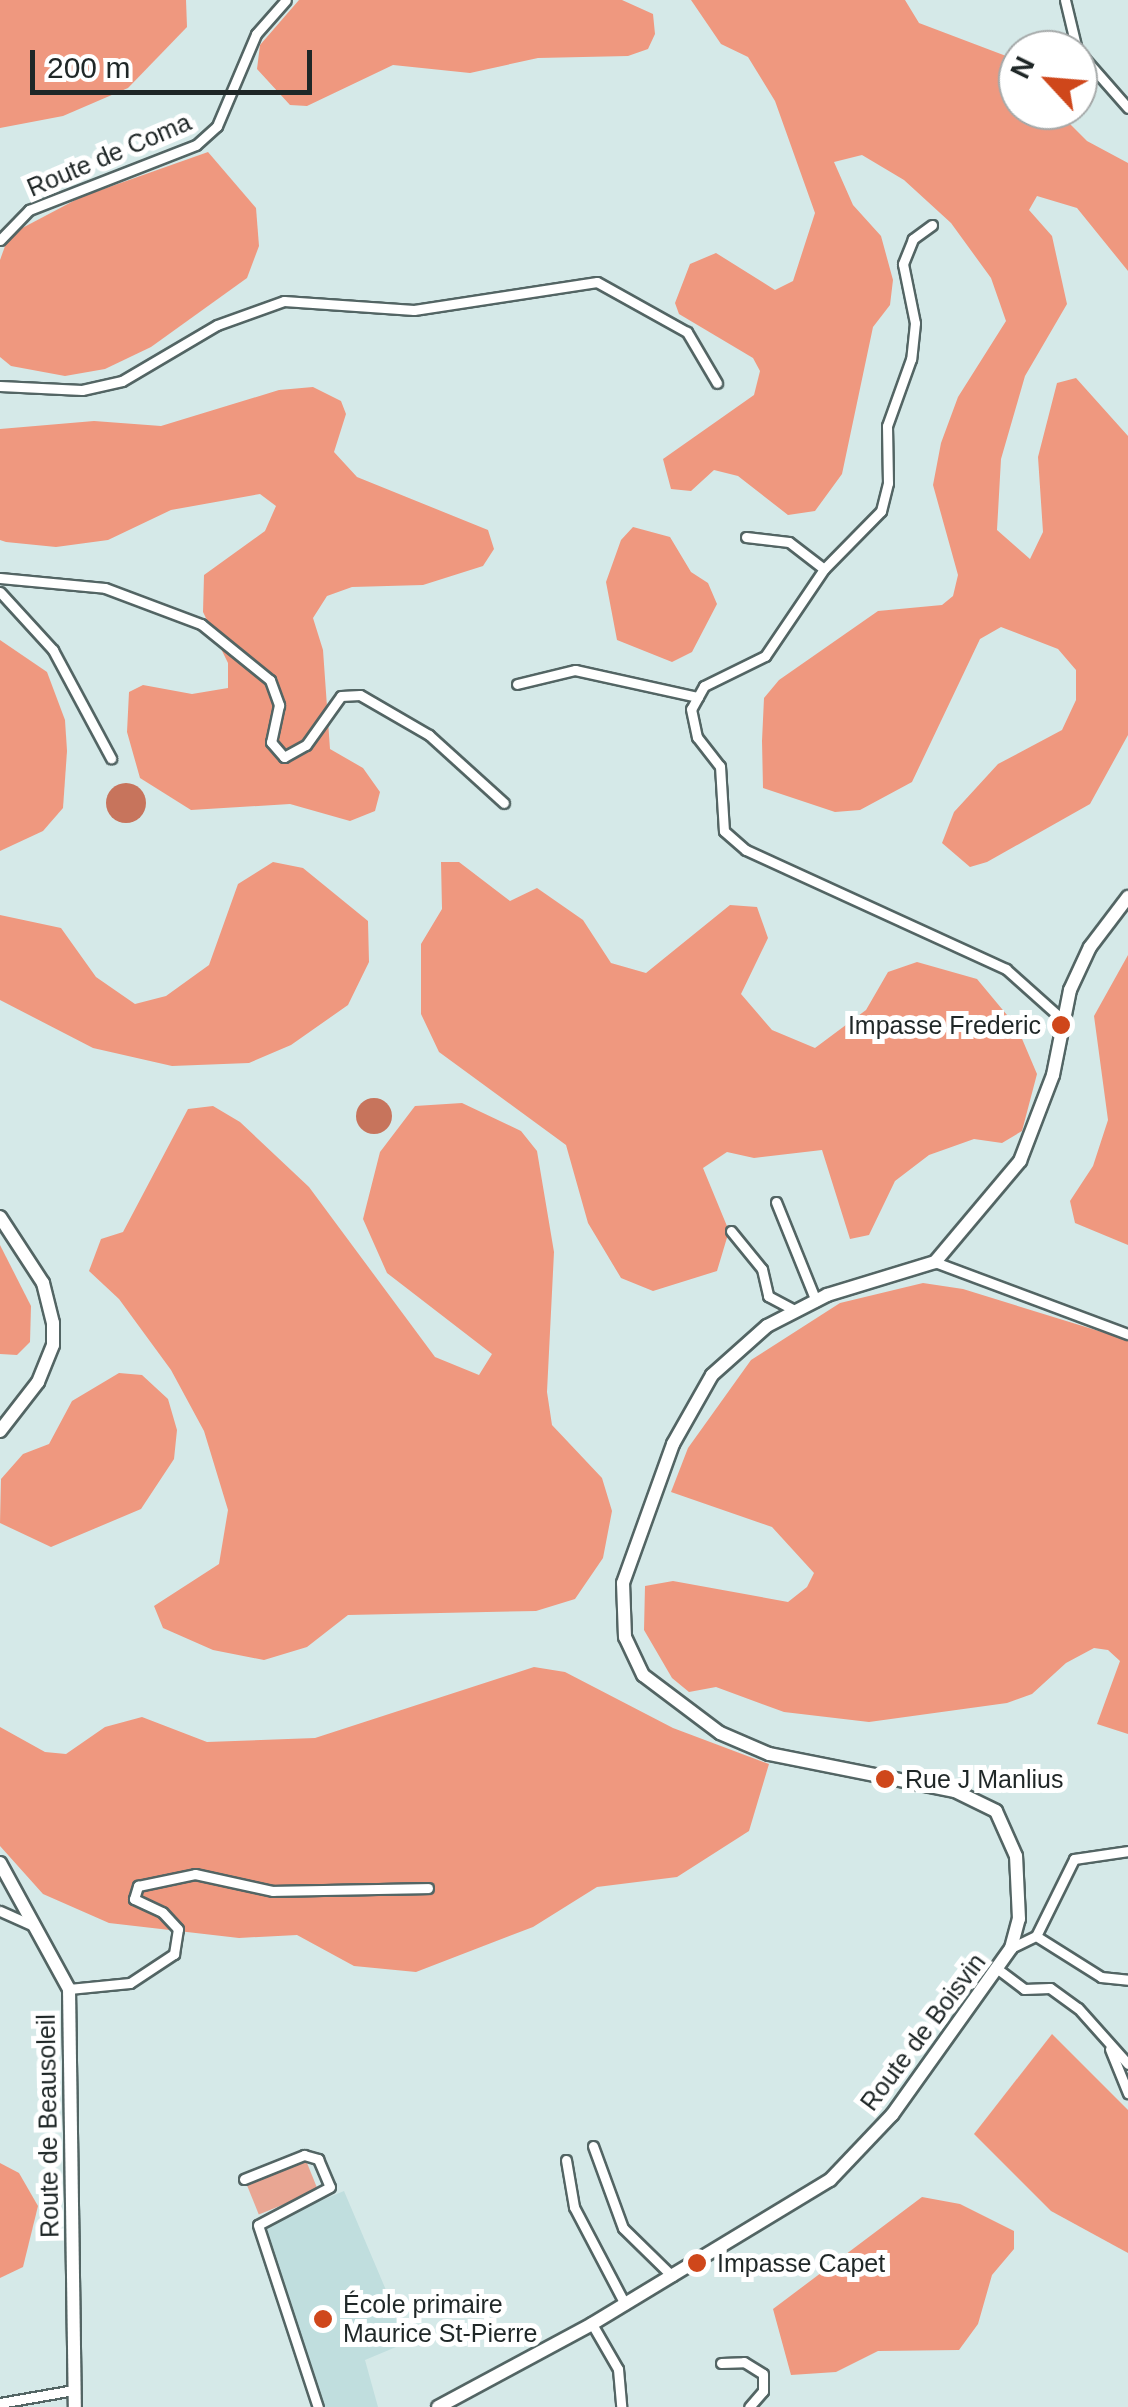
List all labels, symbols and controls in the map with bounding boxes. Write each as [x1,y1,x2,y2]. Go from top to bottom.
scale bar [35,30,318,92]
north arrow [998,30,1098,130]
text: 200 m [47,51,130,84]
text: N [1004,52,1041,83]
street label: Route de Coma [23,107,195,203]
place label: Impasse Frederic [848,1010,1041,1040]
marker: Impasse Frederic [1050,1014,1072,1036]
place label: Rue J Manlius [905,1764,1063,1794]
marker: Rue J Manlius [874,1768,896,1790]
street label: Route de Boisvin [854,1948,992,2116]
street label: Route de Beausoleil [31,2014,65,2238]
place label: Impasse Capet [717,2248,885,2278]
marker: Impasse Capet [686,2252,708,2274]
place label: École primaire Maurice St-Pierre [343,2290,537,2349]
marker: École primaire Maurice St-Pierre [312,2308,334,2330]

